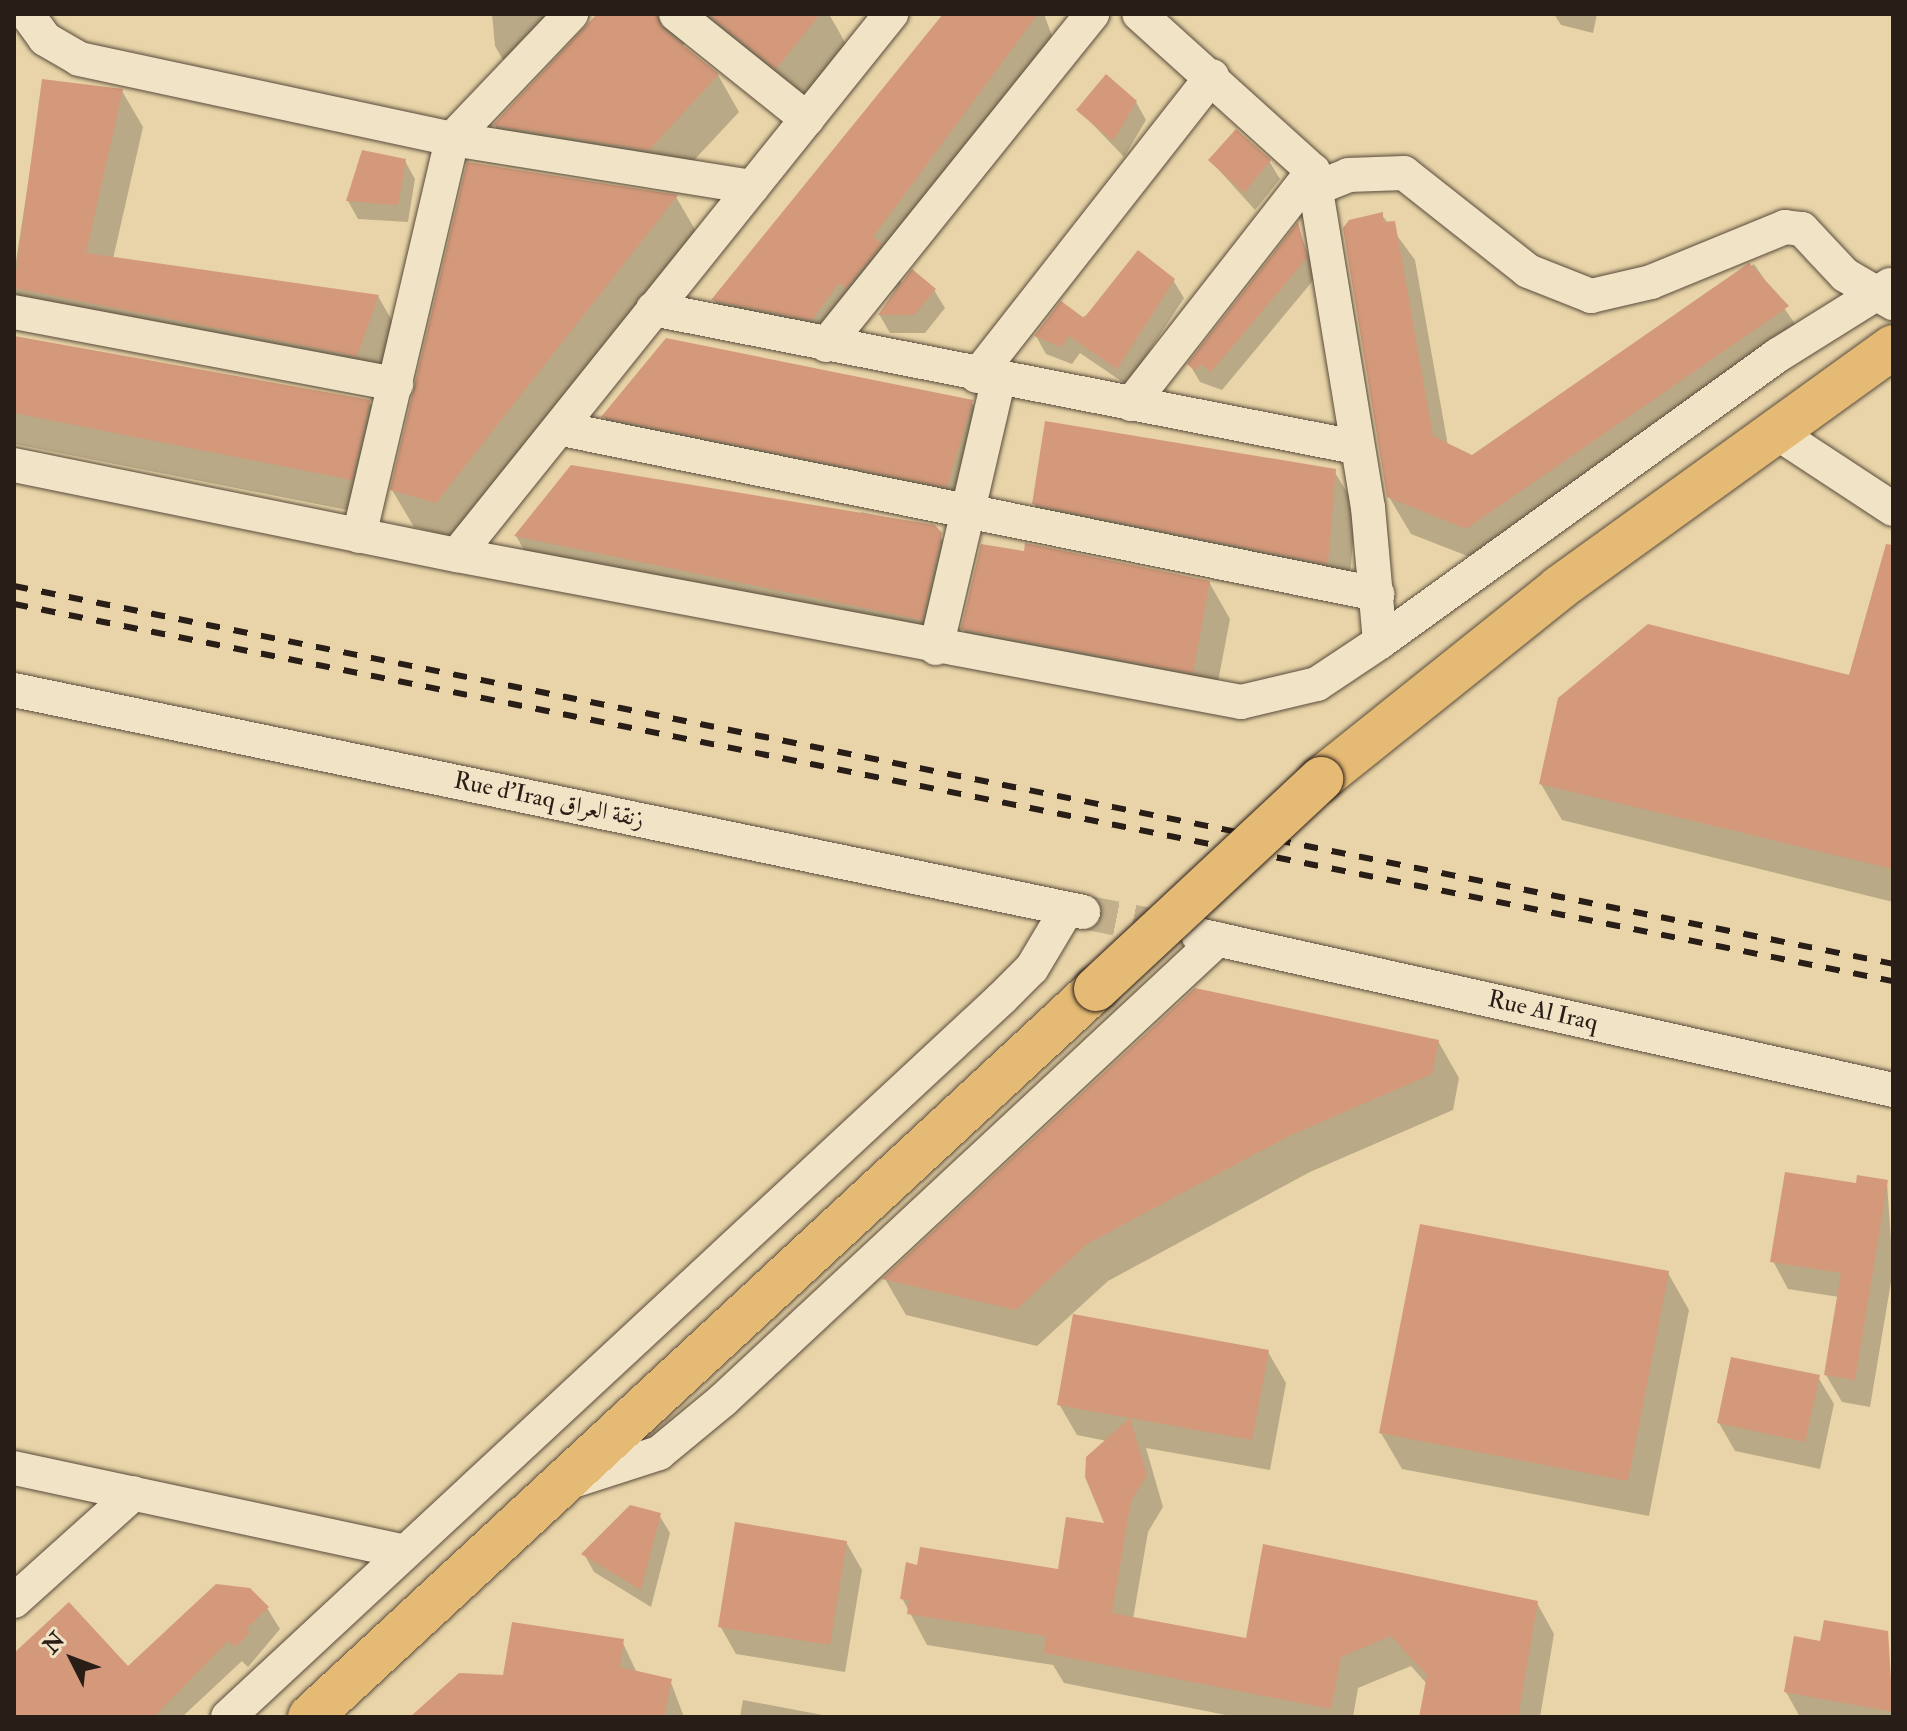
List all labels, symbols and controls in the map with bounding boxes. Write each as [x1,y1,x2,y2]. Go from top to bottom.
street label: Rue d'Iraq زنقة العراق [451,766,647,834]
street label: Rue Al Iraq [1485,984,1601,1038]
north arrow [32,1619,112,1699]
text: N [37,1626,71,1660]

